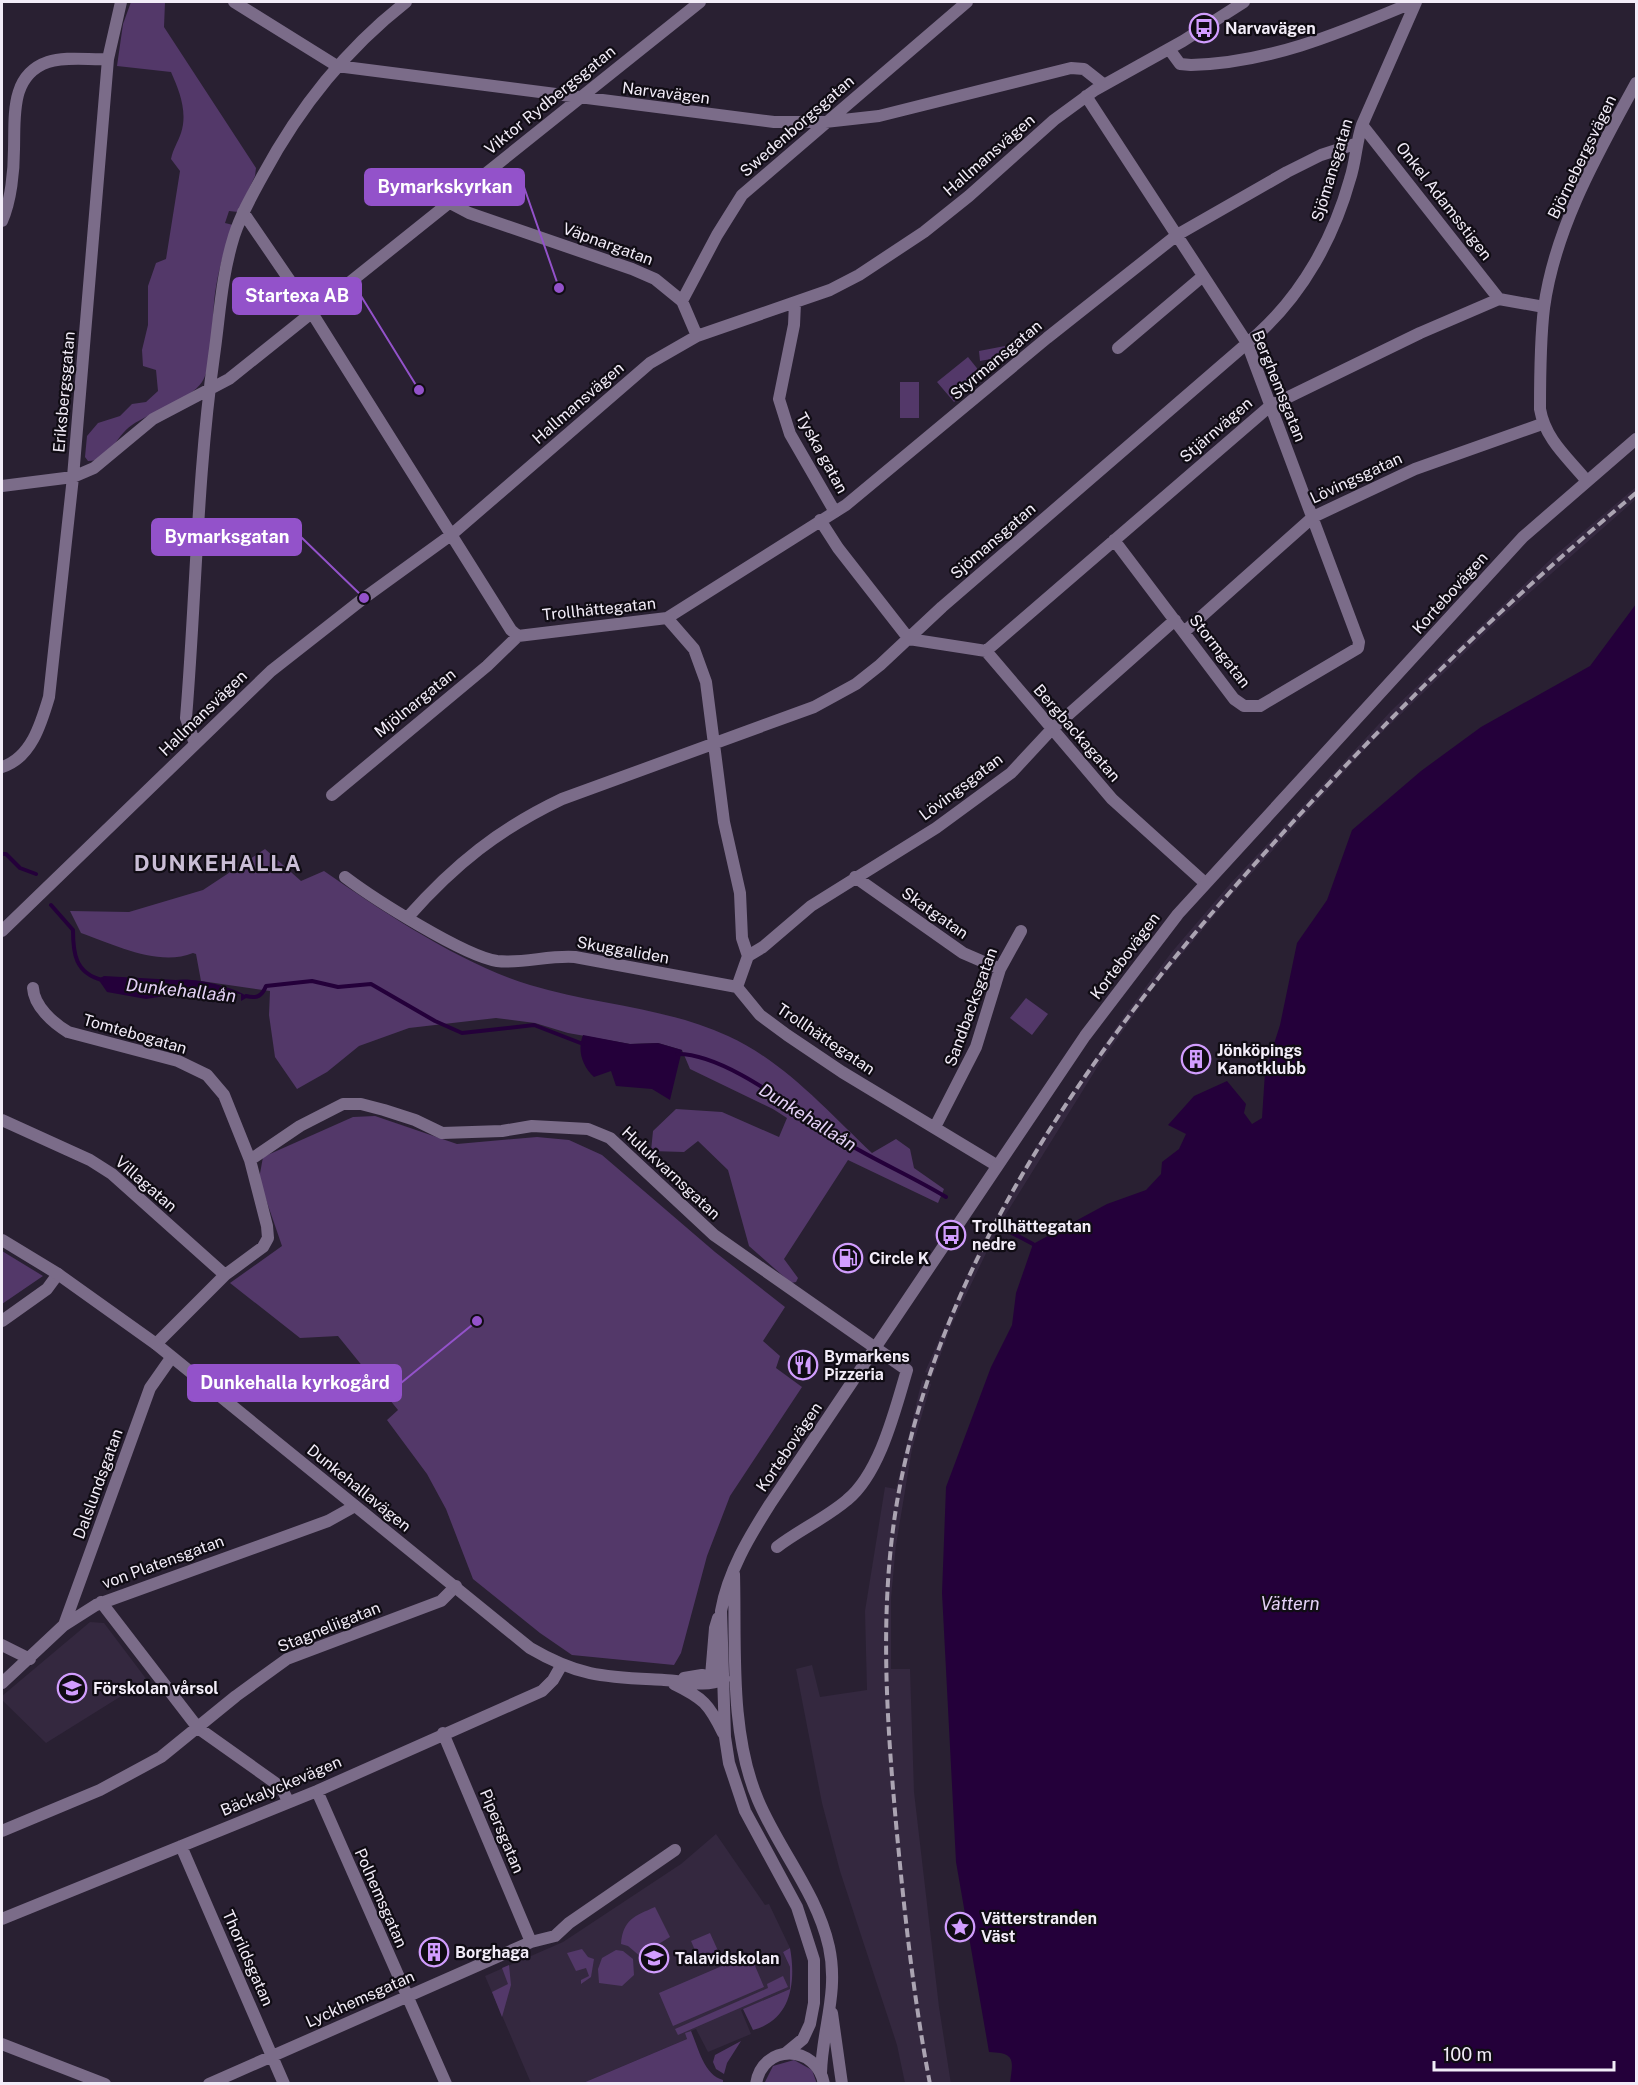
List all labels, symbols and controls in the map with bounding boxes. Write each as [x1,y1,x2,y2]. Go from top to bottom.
bus stop icon: Narvavägen [1188,12,1220,44]
place label: Narvavägen [1225,19,1316,38]
street label: Viktor Rydbergsgatan [481,41,619,159]
street label: Swedenborgsgatan [736,71,858,181]
street label: Narvavägen [621,78,711,108]
street label: Björnebergsvägen [1544,92,1620,222]
street label: Hallmansvägen [939,110,1039,200]
street label: Sjömansgatan [1307,116,1357,224]
street label: Onkel Adamsstigen [1392,138,1496,264]
callout: Bymarkskyrkan [365,169,524,205]
text: Bymarkskyrkan [378,176,512,197]
street label: Väpnargatan [560,219,656,269]
callout: Startexa AB [233,278,361,314]
text: Startexa AB [245,285,349,306]
street label: Styrmansgatan [946,316,1046,404]
street label: Berghemsgatan [1248,328,1310,444]
street label: Eriksbergsgatan [49,331,79,453]
street label: Hallmansvägen [528,358,628,448]
street label: Stjärnvägen [1176,393,1256,467]
street label: Tyska gatan [792,409,852,497]
street label: Lövingsgatan [1307,448,1405,508]
street label: Sjömansgatan [947,499,1039,583]
callout: Bymarksgatan [152,519,301,555]
text: Bymarksgatan [165,526,289,547]
street label: Kortebovägen [1408,548,1492,638]
street label: Trollhättegatan [541,594,657,624]
street label: Stormgatan [1185,610,1255,692]
street label: Mjölnargatan [371,665,459,741]
street label: Hallmansvägen [155,666,251,760]
street label: Bergbackagatan [1030,680,1124,786]
street label: Lövingsgatan [916,750,1006,824]
district label: DUNKEHALLA [134,850,302,876]
street label: Skatgatan [898,883,972,943]
street label: Kortebovägen [1086,909,1164,1003]
street label: Skuggaliden [575,933,671,967]
street label: Sandbacksgatan [941,945,1001,1069]
water label: Dunkehallaån [125,974,237,1006]
street label: Trollhättegatan [773,999,879,1079]
street label: Tomtebogatan [81,1010,189,1058]
place label: Jönköpings Kanotklubb [1217,1041,1306,1078]
building icon: Jönköpings Kanotklubb [1180,1043,1212,1075]
water label: Dunkehallaån [755,1079,861,1155]
street label: Hulukvarnsgatan [618,1123,724,1223]
street label: Villagatan [111,1152,181,1216]
place label: Trollhättegatan nedre [972,1217,1091,1254]
bus stop icon: Trollhättegatan nedre [935,1219,967,1251]
fuel station icon: Circle K [832,1242,864,1274]
place label: Circle K [869,1249,930,1268]
place label: Bymarkens Pizzeria [824,1347,910,1384]
restaurant icon: Bymarkens Pizzeria [787,1349,819,1381]
callout: Dunkehalla kyrkogård [188,1365,401,1401]
text: Dunkehalla kyrkogård [200,1372,390,1393]
street label: Kortebovägen [752,1399,826,1495]
street label: Dalslundsgatan [69,1426,127,1542]
street label: Dunkehallavägen [303,1440,415,1536]
street label: von Platensgatan [99,1531,227,1593]
water label: Vättern [1260,1593,1320,1614]
street label: Stagneliigatan [275,1598,383,1656]
school or university icon: Förskolan vårsol [56,1672,88,1704]
place label: Förskolan vårsol [93,1679,219,1698]
street label: Bäckalyckevägen [218,1752,344,1820]
street label: Pipersgatan [476,1786,528,1876]
street label: Polhemsgatan [351,1846,411,1950]
street label: Thorildsgatan [218,1907,278,2009]
place label: Vätterstranden Väst [981,1909,1097,1946]
place icon: Vätterstranden Väst [944,1911,976,1943]
building icon: Borghaga [418,1936,450,1968]
school or university icon: Talavidskolan [638,1942,670,1974]
place label: Borghaga [455,1943,529,1962]
place label: Talavidskolan [675,1949,779,1968]
street label: Lyckhemsgatan [303,1966,417,2032]
scale bar [1434,2034,1614,2072]
text: 100 m [1443,2044,1492,2065]

